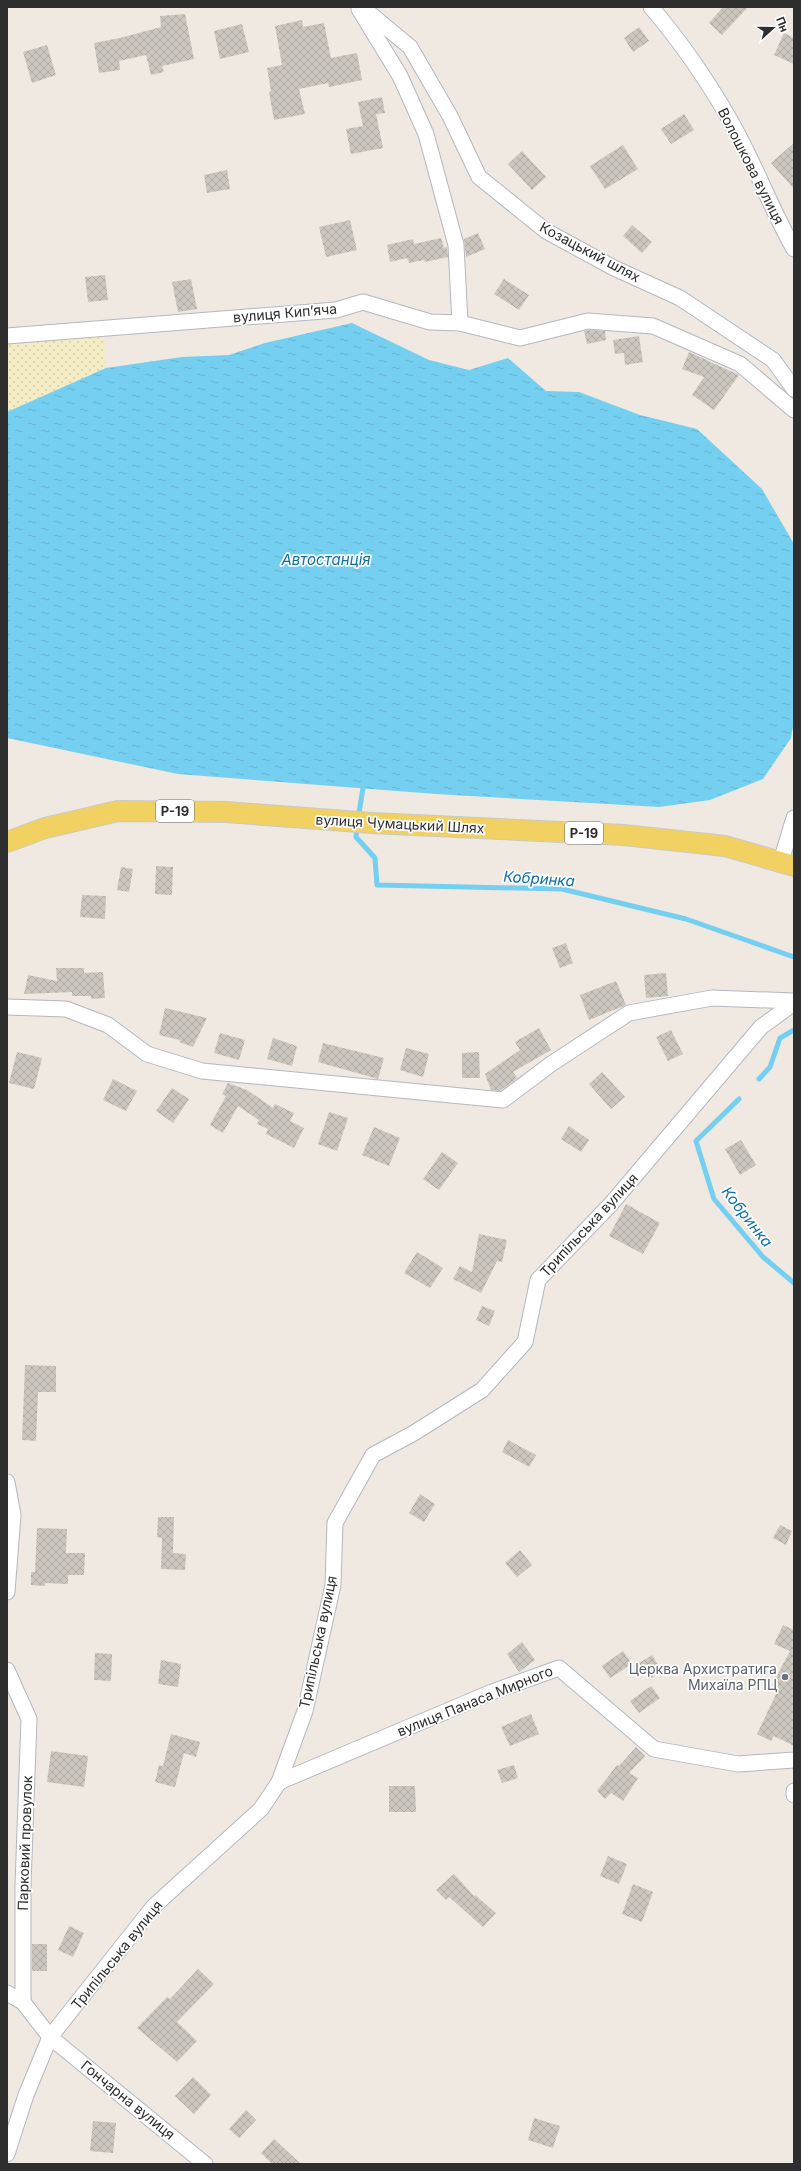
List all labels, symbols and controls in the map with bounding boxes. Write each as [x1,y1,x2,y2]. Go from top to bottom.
north arrow [753,8,793,48]
text: Пн [773,15,792,34]
street label: Волошкова вулиця [715,105,788,227]
street label: Козацький шлях [537,218,644,285]
street label: вулиця Кипʼяча [232,299,338,326]
water label: Автостанція [280,550,371,569]
road number: Р-19 [156,800,194,822]
street label: вулиця Чумацький Шлях [315,811,485,836]
road number: Р-19 [565,822,603,844]
water label: Кобринка [503,867,575,890]
street label: Трипільська вулиця [536,1169,641,1280]
water label: Кобринка [718,1183,777,1251]
street label: Трипільська вулиця [295,1574,340,1710]
place label: Церква Архистратига Михаїла РПЦ [629,1660,777,1693]
street label: вулиця Панаса Мирного [395,1662,555,1740]
marker: Церква Архистратига Михаїла РПЦ [780,1672,790,1682]
street label: Парковий провулок [14,1775,35,1911]
street label: Трипільська вулиця [67,1897,166,2013]
street label: Гончарна вулиця [78,2057,179,2143]

